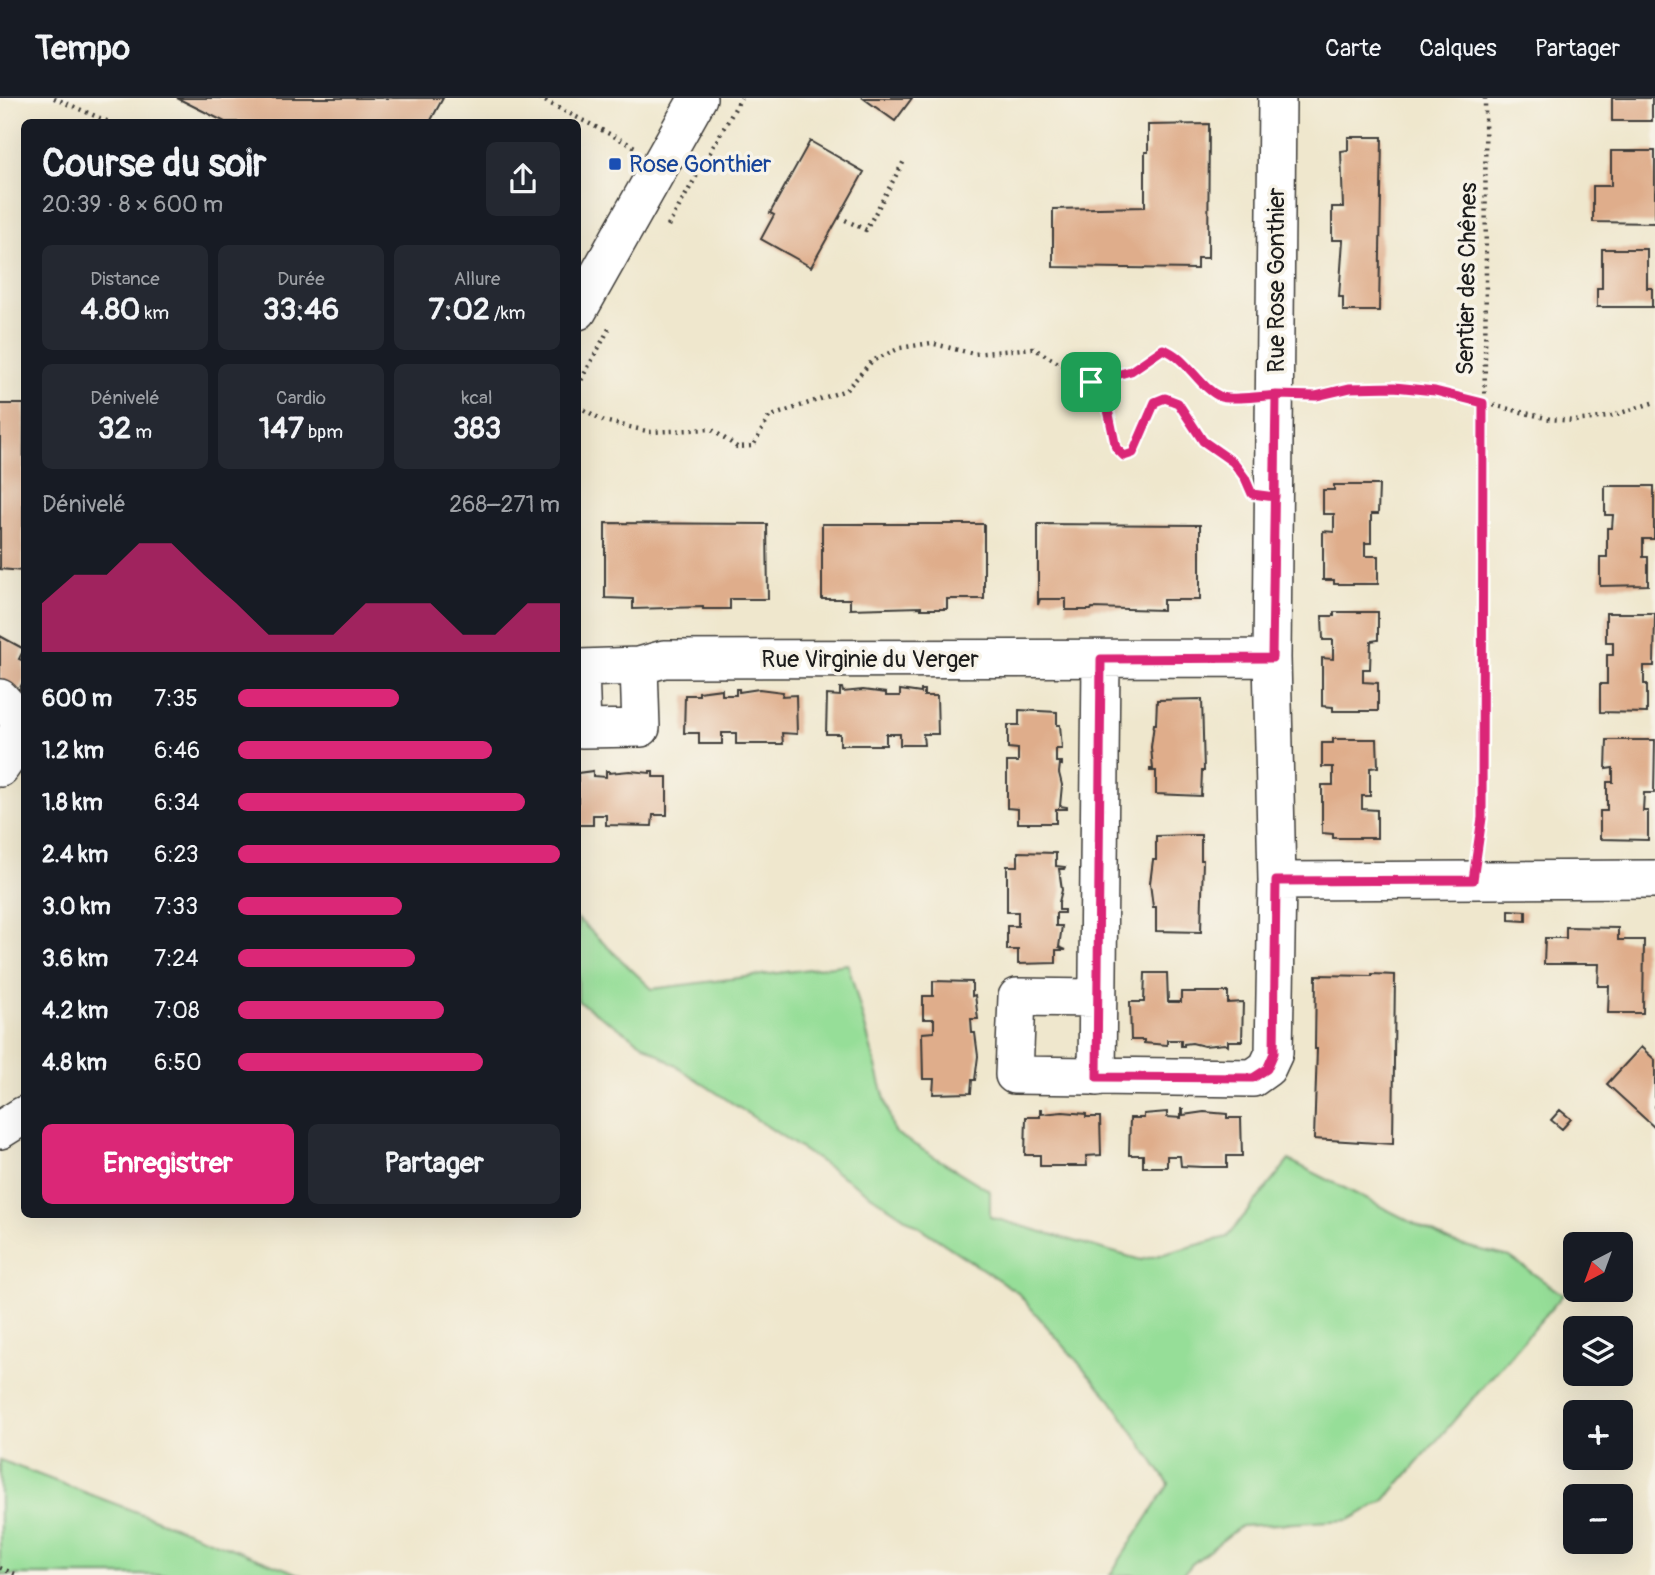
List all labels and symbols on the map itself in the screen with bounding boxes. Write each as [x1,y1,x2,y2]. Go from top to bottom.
place label: Rose Gonthier [629,150,772,179]
marker: Rose Gonthier [607,156,623,172]
street label: Sentier des Chênes [1451,182,1483,376]
street label: Rue Rose Gonthier [1262,187,1291,373]
pin [1061,352,1121,412]
street label: Rue Virginie du Verger [761,645,979,674]
north arrow [1563,1232,1633,1302]

